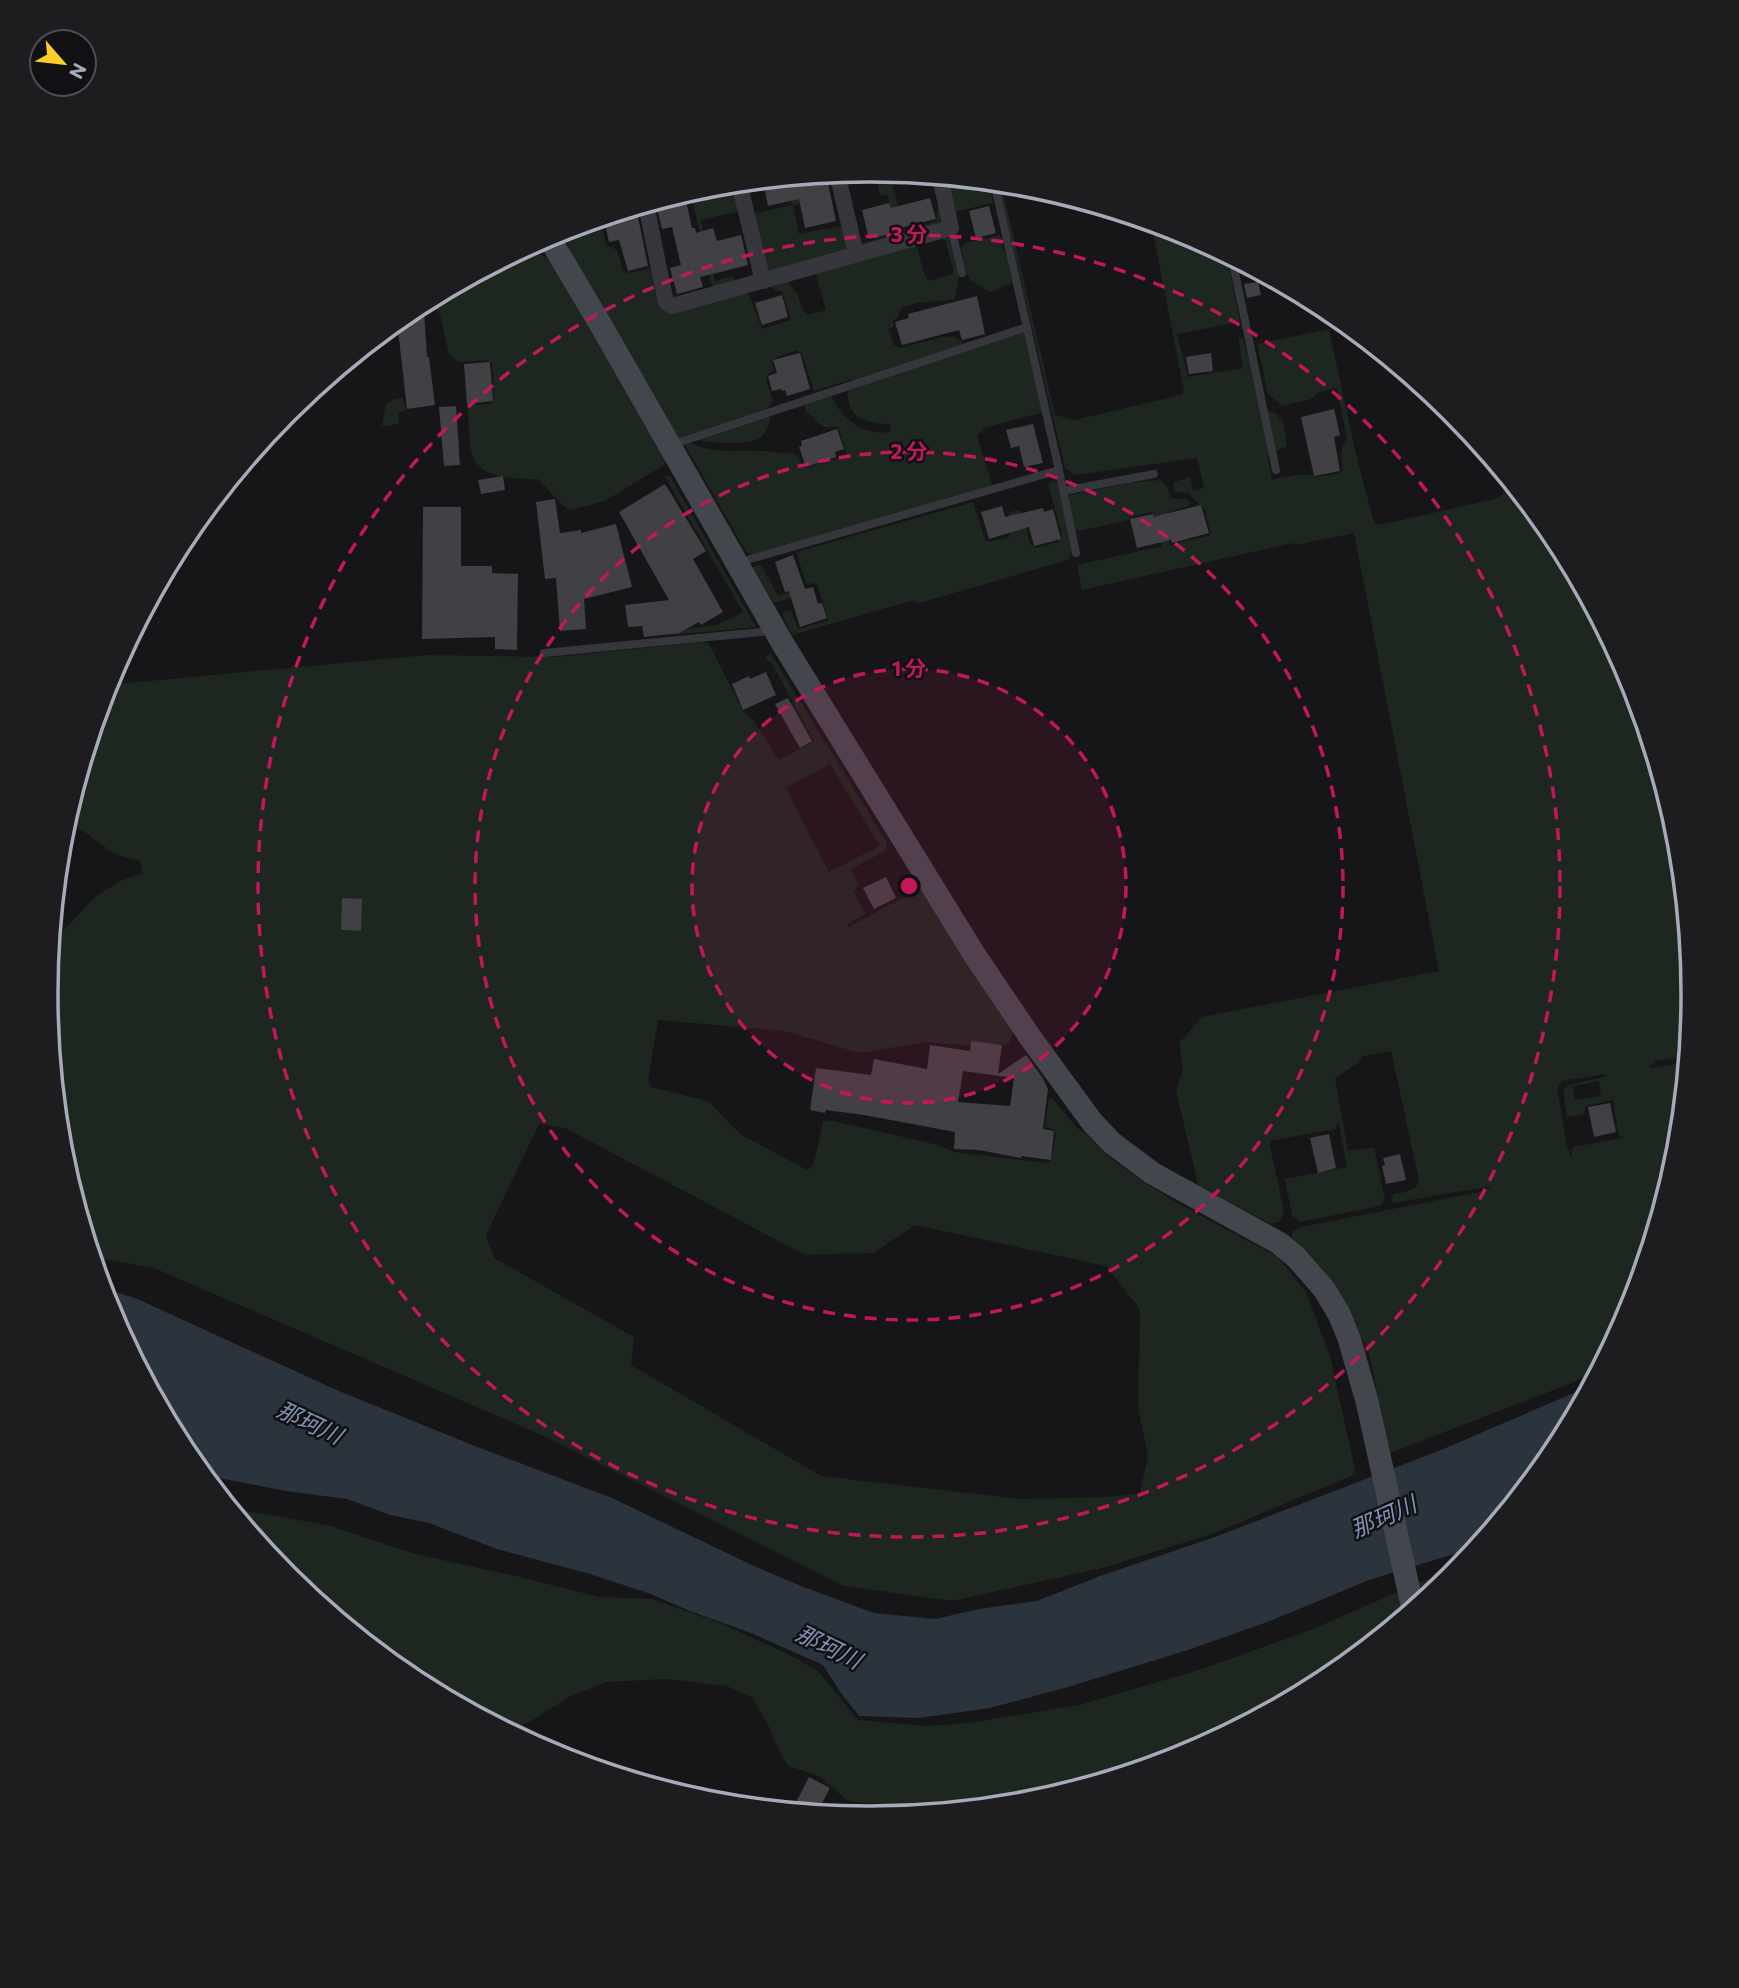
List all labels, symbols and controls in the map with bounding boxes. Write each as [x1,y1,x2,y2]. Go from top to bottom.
north arrow [28,28,98,98]
text: N [65,60,92,83]
text: 3 分 [890,221,928,246]
text: 2 分 [891,438,927,463]
text: 1 分 [892,655,926,680]
centre of rings [897,874,921,898]
water label: 那珂川 [273,1395,350,1451]
water label: 那珂川 [1346,1488,1423,1543]
water label: 那珂川 [792,1618,869,1675]

